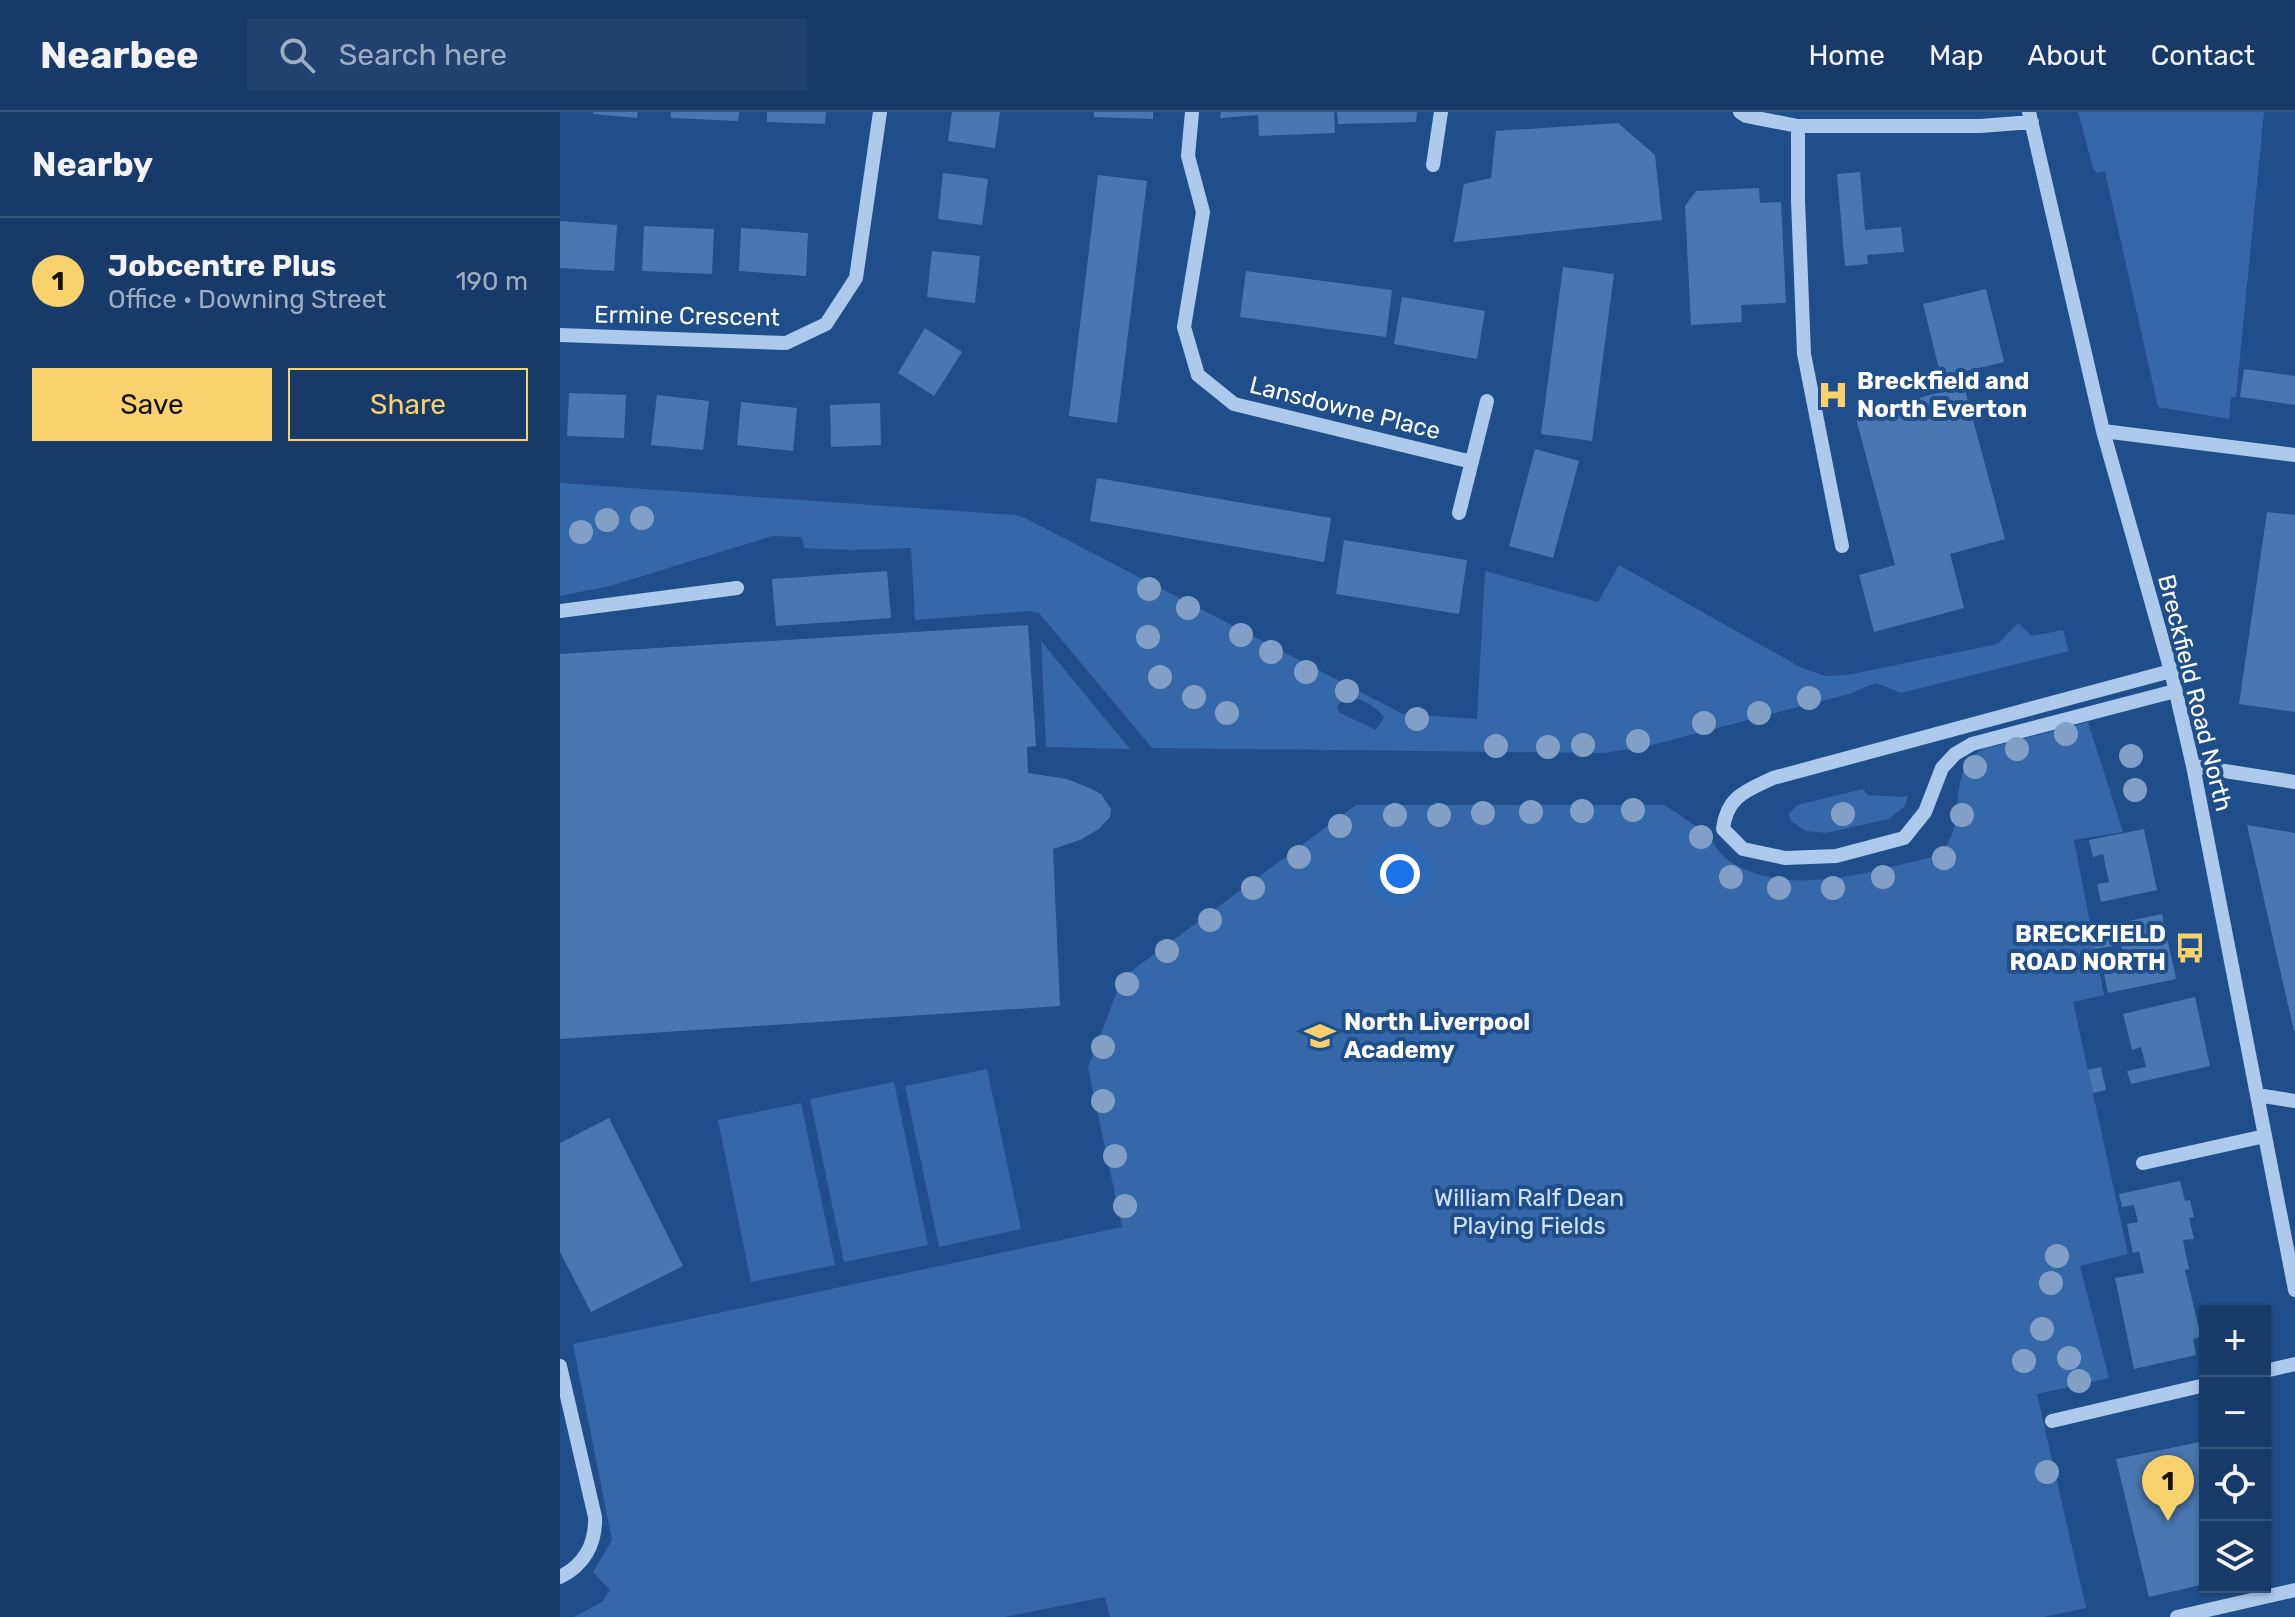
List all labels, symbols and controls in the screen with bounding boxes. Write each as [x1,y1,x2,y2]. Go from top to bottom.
search box [247,19,807,91]
text: Nearbee [40,32,199,78]
icon: search [275,33,319,77]
text: Search here [339,37,507,73]
text: Home [1808,39,1885,72]
text: Map [1929,39,1983,72]
text: About [2027,39,2107,72]
text: Contact [2151,39,2255,72]
text: Nearby [32,144,153,185]
text: Jobcentre Plus [108,248,336,284]
text: 1 [52,266,64,297]
text: 190 m [455,266,528,297]
text: Office · Downing Street [108,284,386,315]
street label: Ermine Crescent [594,300,780,332]
place label: Breckfield and North Everton [1857,367,2029,423]
button: Save [32,368,272,441]
button: Share [288,368,528,441]
street label: Lansdowne Place [1247,371,1443,445]
hospital icon: Breckfield and North Everton [1816,378,1850,412]
street label: Breckfield Road North [2152,572,2238,814]
your location [1380,854,1420,894]
place label: BRECKFIELD ROAD NORTH [2010,920,2166,976]
bus stop icon: BRECKFIELD ROAD NORTH [2173,931,2207,965]
place label: North Liverpool Academy [1344,1008,1530,1064]
school or university icon: North Liverpool Academy [1303,1019,1337,1053]
park label: William Ralf Dean Playing Fields [1434,1184,1624,1240]
map controls [2199,1305,2271,1593]
button: + [2199,1305,2271,1377]
button: − [2199,1377,2271,1449]
button: locate [2199,1449,2271,1521]
pin: 1 [2142,1455,2194,1521]
button: layers [2199,1521,2271,1593]

